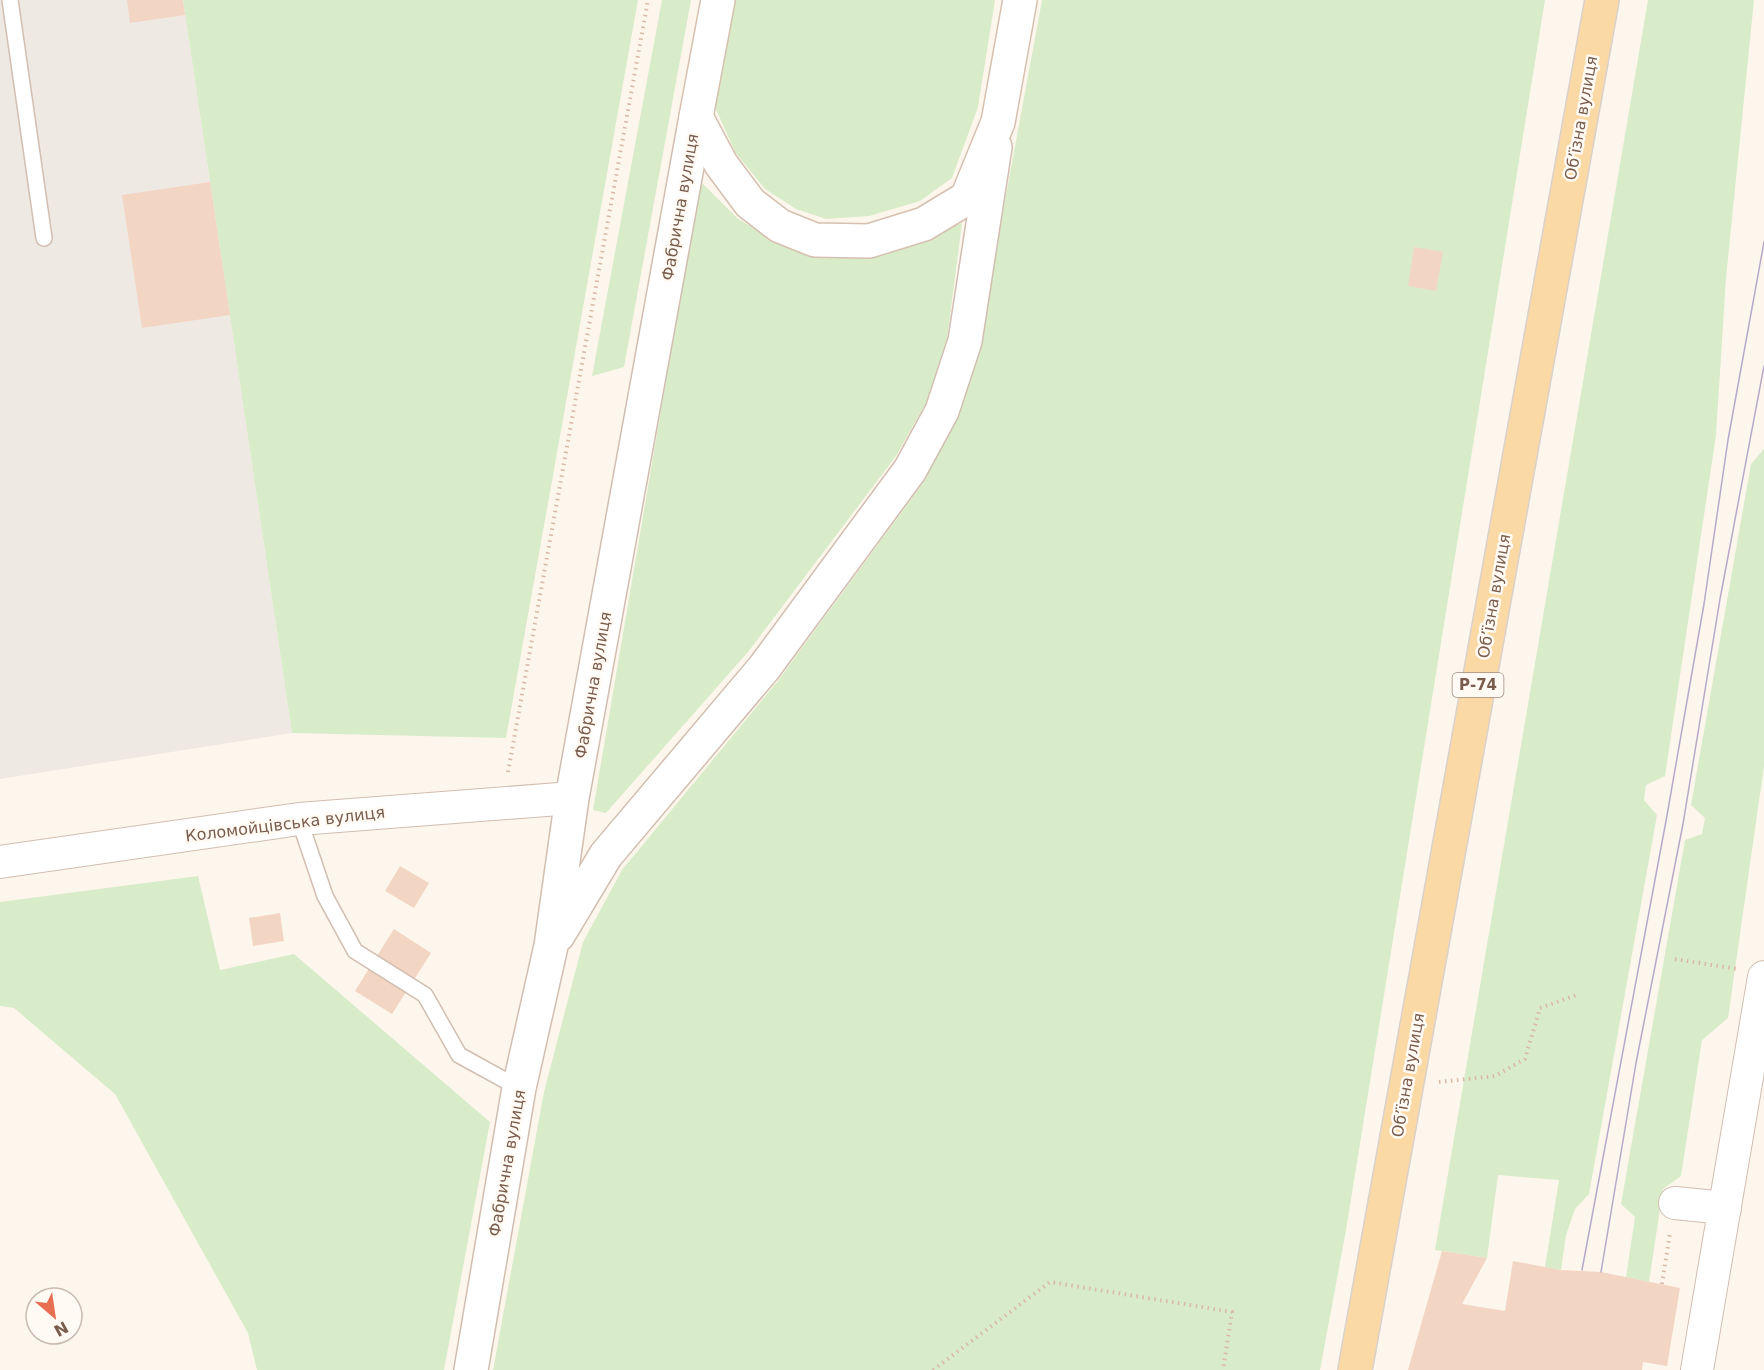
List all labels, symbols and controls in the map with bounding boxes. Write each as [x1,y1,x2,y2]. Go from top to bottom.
street label: Обʼїзна вулиця [1561,54,1601,182]
street label: Фабрична вулиця [658,132,702,282]
street label: Обʼїзна вулиця [1474,532,1514,660]
street label: Фабрична вулиця [571,610,615,760]
road number: Р-74 [1452,673,1504,697]
street label: Коломойцівська вулиця [184,802,386,846]
street label: Обʼїзна вулиця [1388,1011,1428,1139]
street label: Фабрична вулиця [485,1088,529,1238]
north arrow [24,1286,84,1346]
text: N [51,1317,71,1340]

